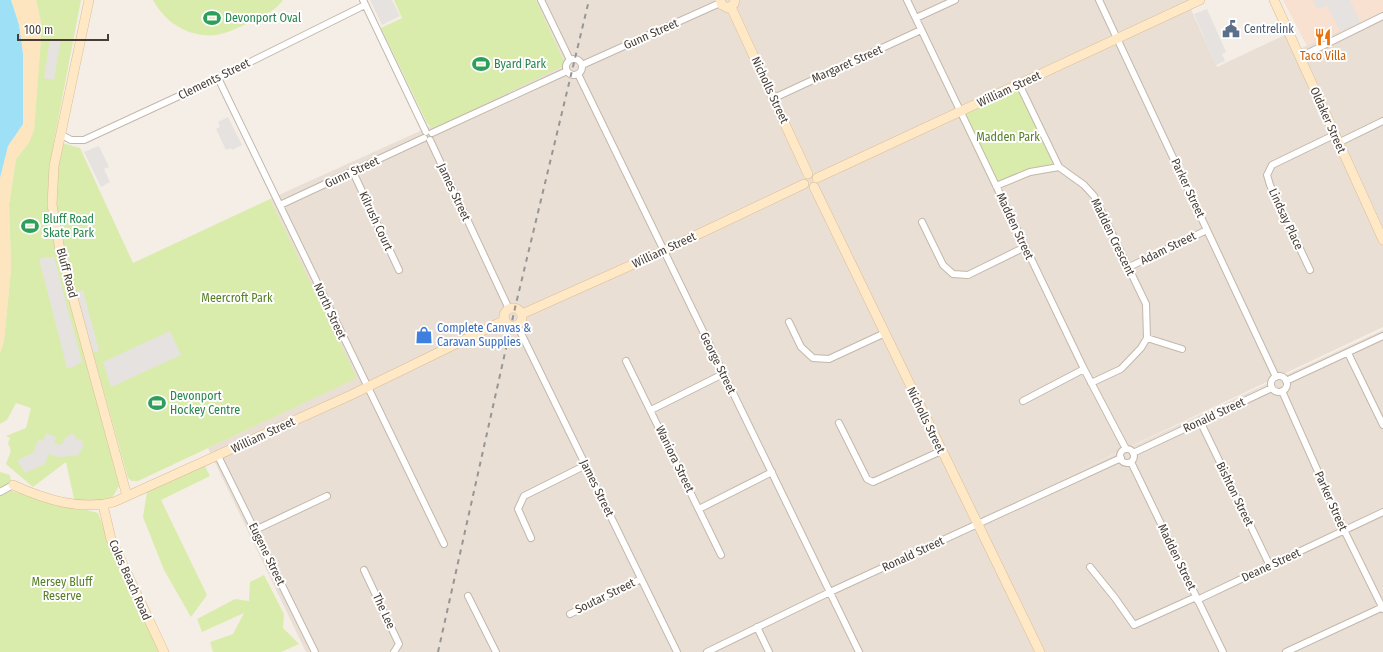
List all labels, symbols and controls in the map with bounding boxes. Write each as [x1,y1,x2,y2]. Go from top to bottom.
sports icon: Devonport Oval [202,8,222,28]
place label: Devonport Oval [225,11,301,25]
scale bar [18,16,108,42]
street label: Gunn Street [622,16,680,52]
public building icon: Centrelink [1221,19,1241,39]
place label: Centrelink [1244,22,1294,36]
text: 100 m [24,23,53,37]
restaurant icon: Taco Villa [1313,27,1333,47]
street label: Margaret Street [810,42,885,86]
place label: Taco Villa [1300,49,1346,63]
sports icon: Byard Park [471,54,491,74]
street label: Nicholls Street [748,54,792,126]
street label: Clements Street [176,56,252,102]
place label: Byard Park [494,57,546,71]
street label: William Street [975,68,1043,110]
street label: Oldaker Street [1307,85,1349,155]
park label: Madden Park [976,130,1040,144]
street label: Gunn Street [323,153,381,191]
street label: Parker Street [1168,156,1208,220]
street label: James Street [435,161,473,223]
street label: Lindsay Place [1266,186,1306,252]
street label: Kilrush Court [356,189,396,253]
street label: Madden Street [993,190,1037,262]
street label: Madden Crescent [1088,196,1138,278]
place label: Bluff Road Skate Park [43,212,94,240]
sports icon: Bluff Road Skate Park [20,216,40,236]
street label: Adam Street [1138,228,1198,267]
street label: William Street [630,229,698,271]
street label: Bluff Road [54,247,80,299]
street label: North Street [311,281,349,341]
park label: Meercroft Park [201,291,273,305]
place label: Complete Canvas & Caravan Supplies [437,321,531,349]
shop icon: Complete Canvas & Caravan Supplies [414,325,434,345]
street label: George Street [697,330,739,396]
street label: Nicholls Street [904,385,948,455]
place label: Devonport Hockey Centre [170,389,240,417]
sports icon: Devonport Hockey Centre [147,393,167,413]
street label: Ronald Street [1181,395,1247,435]
street label: William Street [229,414,297,456]
street label: Waniora Street [653,423,697,495]
street label: James Street [577,457,617,519]
street label: Bishton Street [1213,460,1257,528]
street label: Parker Street [1312,469,1350,533]
street label: Eugene Street [246,521,288,588]
street label: Madden Street [1155,522,1199,592]
street label: Ronald Street [880,534,946,574]
street label: Coles Beach Road [106,538,154,622]
street label: Deane Street [1239,545,1303,585]
park label: Mersey Bluff Reserve [31,575,94,603]
street label: Soutar Street [573,575,637,616]
street label: The Lee [370,591,398,631]

